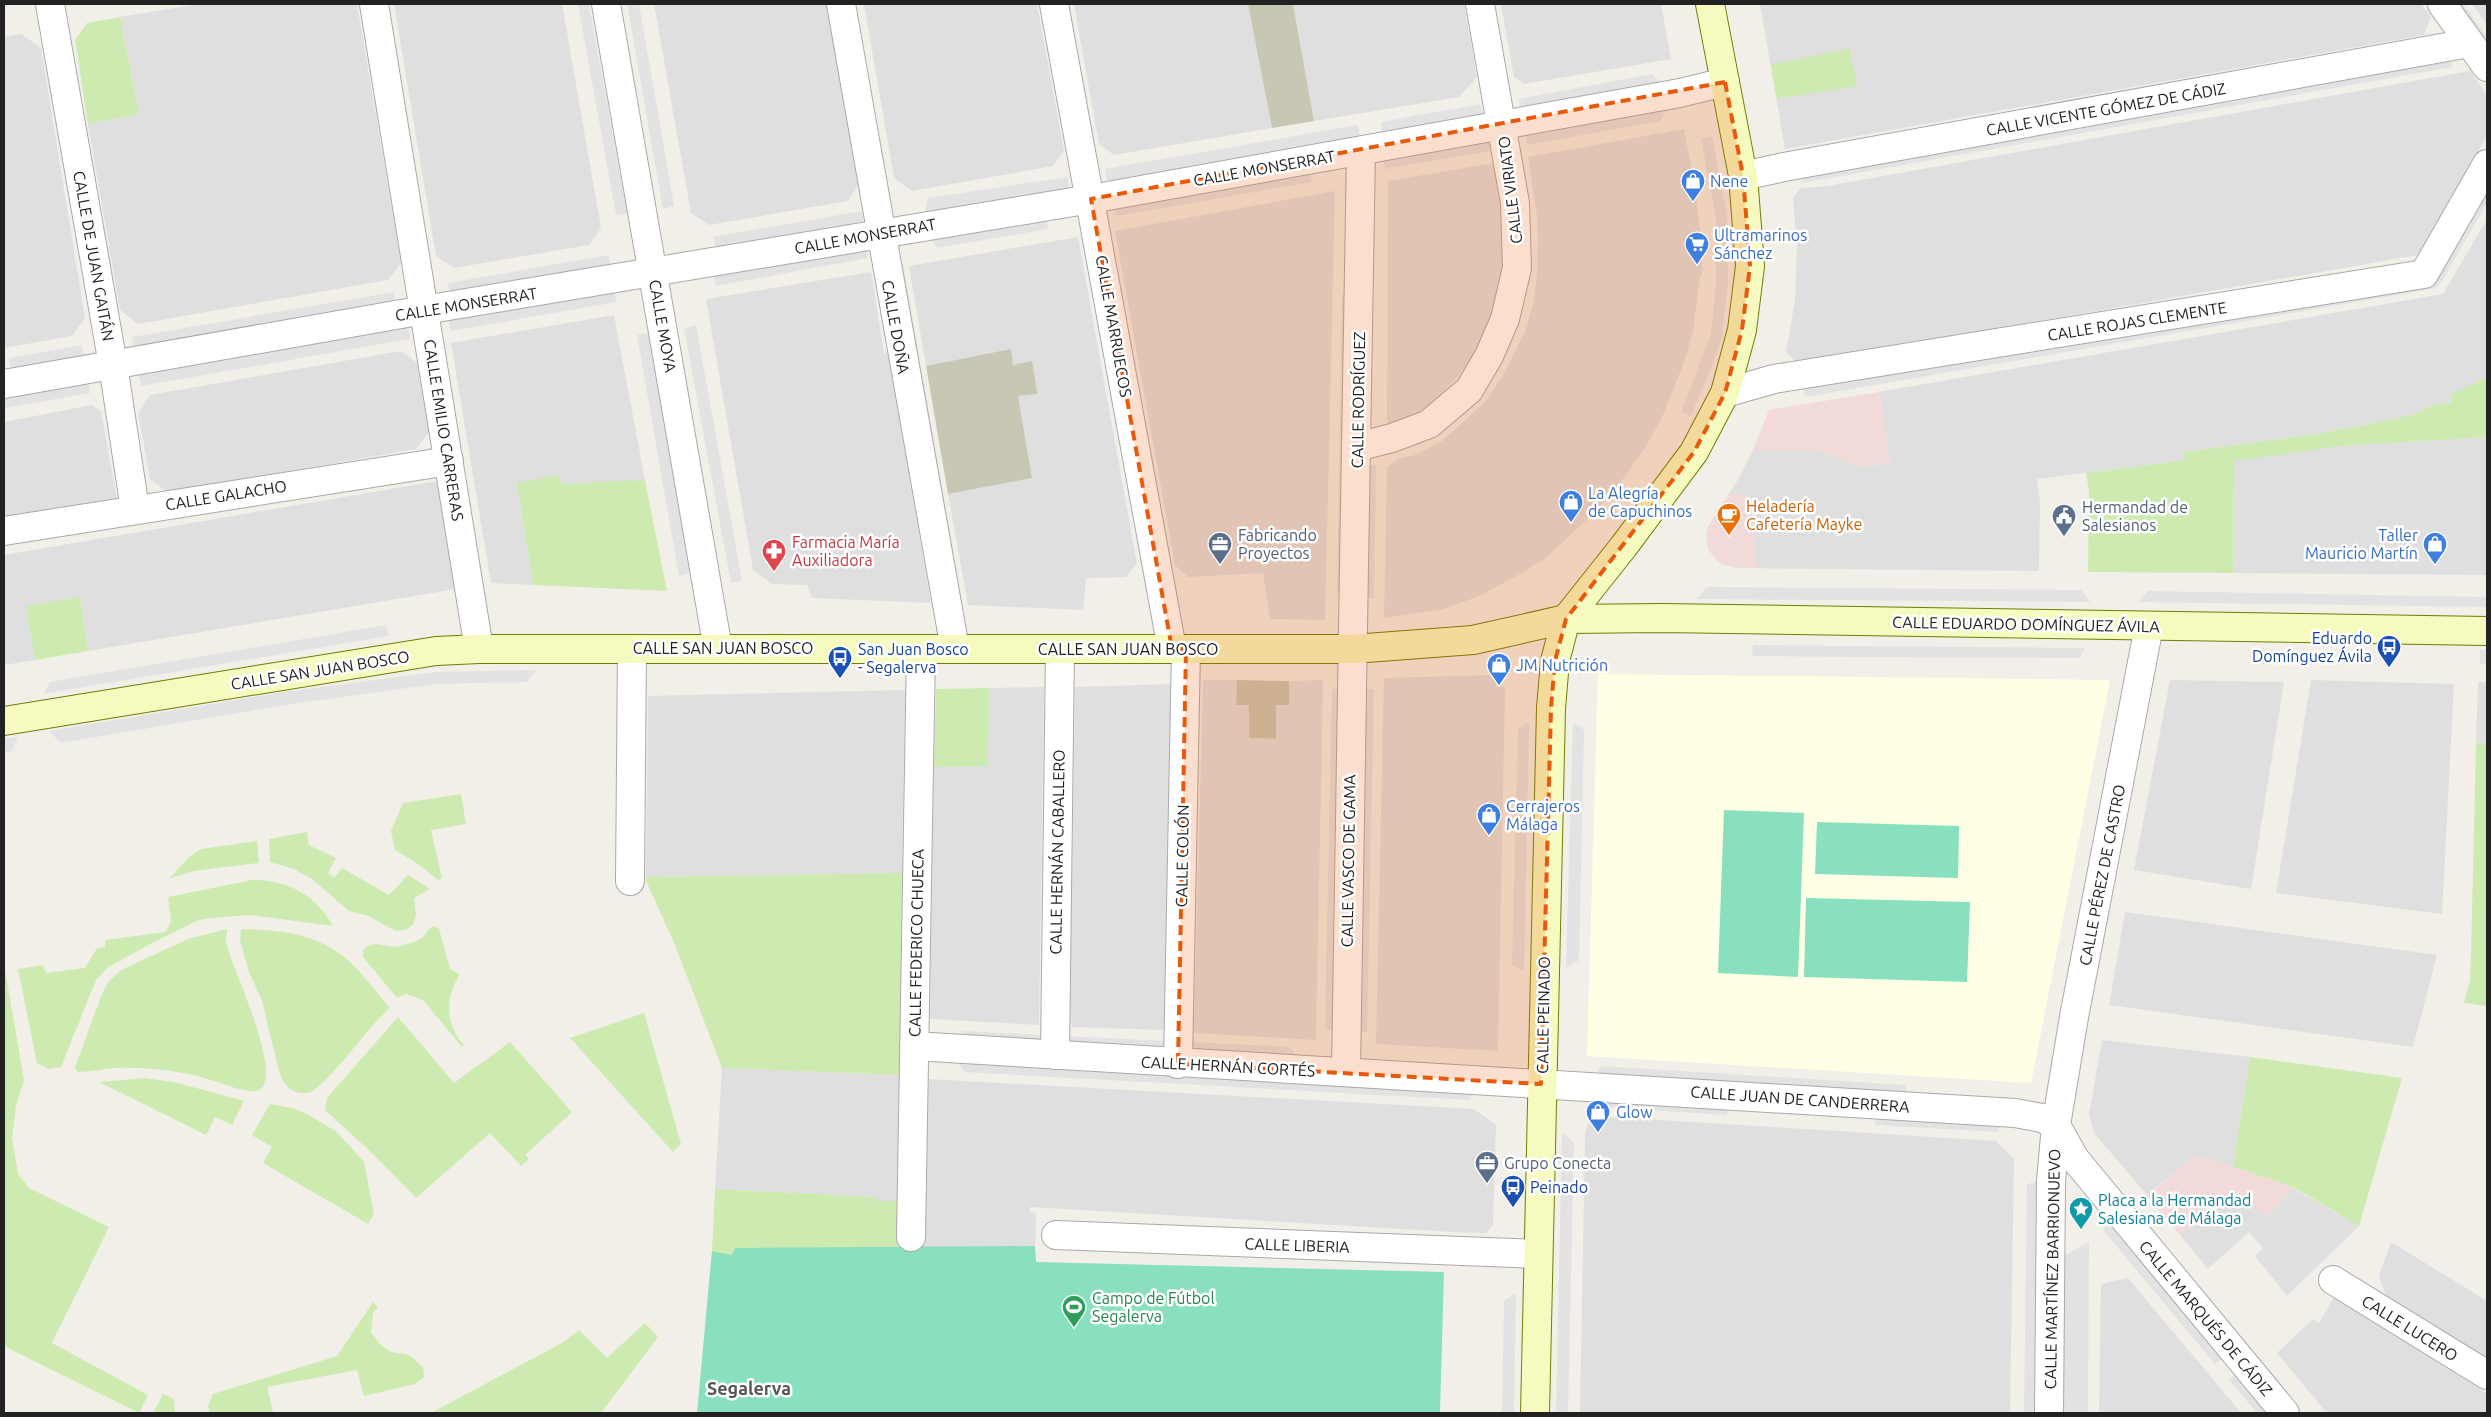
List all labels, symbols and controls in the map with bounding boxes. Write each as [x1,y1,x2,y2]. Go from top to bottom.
street label: CALLE VICENTE GÓMEZ DE CÁDIZ [1984,77,2227,139]
street label: CALLE VIRIATO [1494,135,1526,245]
street label: CALLE MONSERRAT [1192,147,1336,189]
shop icon: Nene [1680,168,1706,202]
street label: CALLE DE JUAN GAITÁN [70,169,120,343]
place label: Nene [1710,172,1748,190]
street label: CALLE MONSERRAT [793,215,937,257]
place label: Ultramarinos Sánchez [1714,226,1807,262]
supermarket icon: Ultramarinos Sánchez [1684,231,1710,265]
street label: CALLE MARRUECOS [1093,254,1135,398]
street label: CALLE MOYA [646,278,680,374]
street label: CALLE DOÑA [879,278,914,376]
street label: CALLE MONSERRAT [394,284,538,324]
street label: CALLE ROJAS CLEMENTE [2046,298,2228,344]
street label: CALLE RODRÍGUEZ [1346,331,1368,469]
street label: CALLE EMILIO CARRERAS [421,338,467,522]
street label: CALLE GALACHO [164,477,288,513]
place label: La Alegría de Capuchinos [1588,484,1692,520]
shop icon: La Alegría de Capuchinos [1558,489,1584,523]
place label: Heladería Cafetería Mayke [1746,497,1862,533]
place label: Hermandad de Salesianos [2082,498,2188,534]
cafe icon: Heladería Cafetería Mayke [1716,502,1742,536]
public building icon: Hermandad de Salesianos [2051,503,2077,537]
place label: Fabricando Proyectos [1238,526,1317,562]
place label: Taller Mauricio Martín [2305,526,2418,562]
office icon: Fabricando Proyectos [1207,531,1233,565]
shop icon: Taller Mauricio Martín [2422,531,2448,565]
place label: Farmacia María Auxiliadora [792,533,900,569]
pharmacy icon: Farmacia María Auxiliadora [761,538,787,572]
street label: CALLE EDUARDO DOMÍNGUEZ ÁVILA [1892,611,2161,635]
place label: Eduardo Domínguez Ávila [2252,629,2372,665]
bus stop icon: Eduardo Domínguez Ávila [2376,634,2402,668]
street label: CALLE SAN JUAN BOSCO [633,639,813,657]
place label: San Juan Bosco - Segalerva [858,640,969,676]
street label: CALLE SAN JUAN BOSCO [1038,640,1218,658]
bus stop icon: San Juan Bosco - Segalerva [827,645,853,679]
street label: CALLE SAN JUAN BOSCO [229,647,411,693]
shop icon: JM Nutrición [1486,652,1512,686]
place label: JM Nutrición [1516,656,1608,674]
street label: CALLE HERNÁN CABALLERO [1044,749,1068,955]
street label: CALLE VASCO DE GAMA [1337,774,1359,948]
street label: CALLE PÉREZ DE CASTRO [2074,783,2128,967]
place label: Cerrajeros Málaga [1506,797,1580,833]
shop icon: Cerrajeros Málaga [1476,802,1502,836]
street label: CALLE COLÓN [1171,804,1192,908]
street label: CALLE FEDERICO CHUECA [905,848,927,1037]
street label: CALLE PEINADO [1533,956,1553,1074]
street label: CALLE HERNÁN CORTÉS [1140,1050,1316,1080]
street label: CALLE JUAN DE CANDERRERA [1690,1082,1911,1116]
shop icon: Glow [1585,1099,1611,1133]
place label: Glow [1616,1103,1653,1121]
street label: CALLE MARTÍNEZ BARRIONUEVO [2039,1148,2063,1389]
office icon: Grupo Conecta [1474,1150,1500,1184]
place label: Grupo Conecta [1504,1154,1611,1172]
bus stop icon: Peinado [1500,1174,1526,1208]
place label: Peinado [1530,1178,1588,1196]
place label: Placa a la Hermandad Salesiana de Málaga [2098,1191,2251,1227]
place icon: Placa a la Hermandad Salesiana de Málaga [2068,1196,2094,1230]
street label: CALLE LIBERIA [1244,1234,1351,1256]
street label: CALLE MARQUÉS DE CÁDIZ [2136,1235,2278,1399]
place label: Campo de Fútbol Segalerva [1092,1289,1215,1325]
street label: CALLE LUCERO [2359,1291,2461,1365]
sports icon: Campo de Fútbol Segalerva [1061,1294,1087,1328]
district label: Segalerva [707,1378,791,1398]

